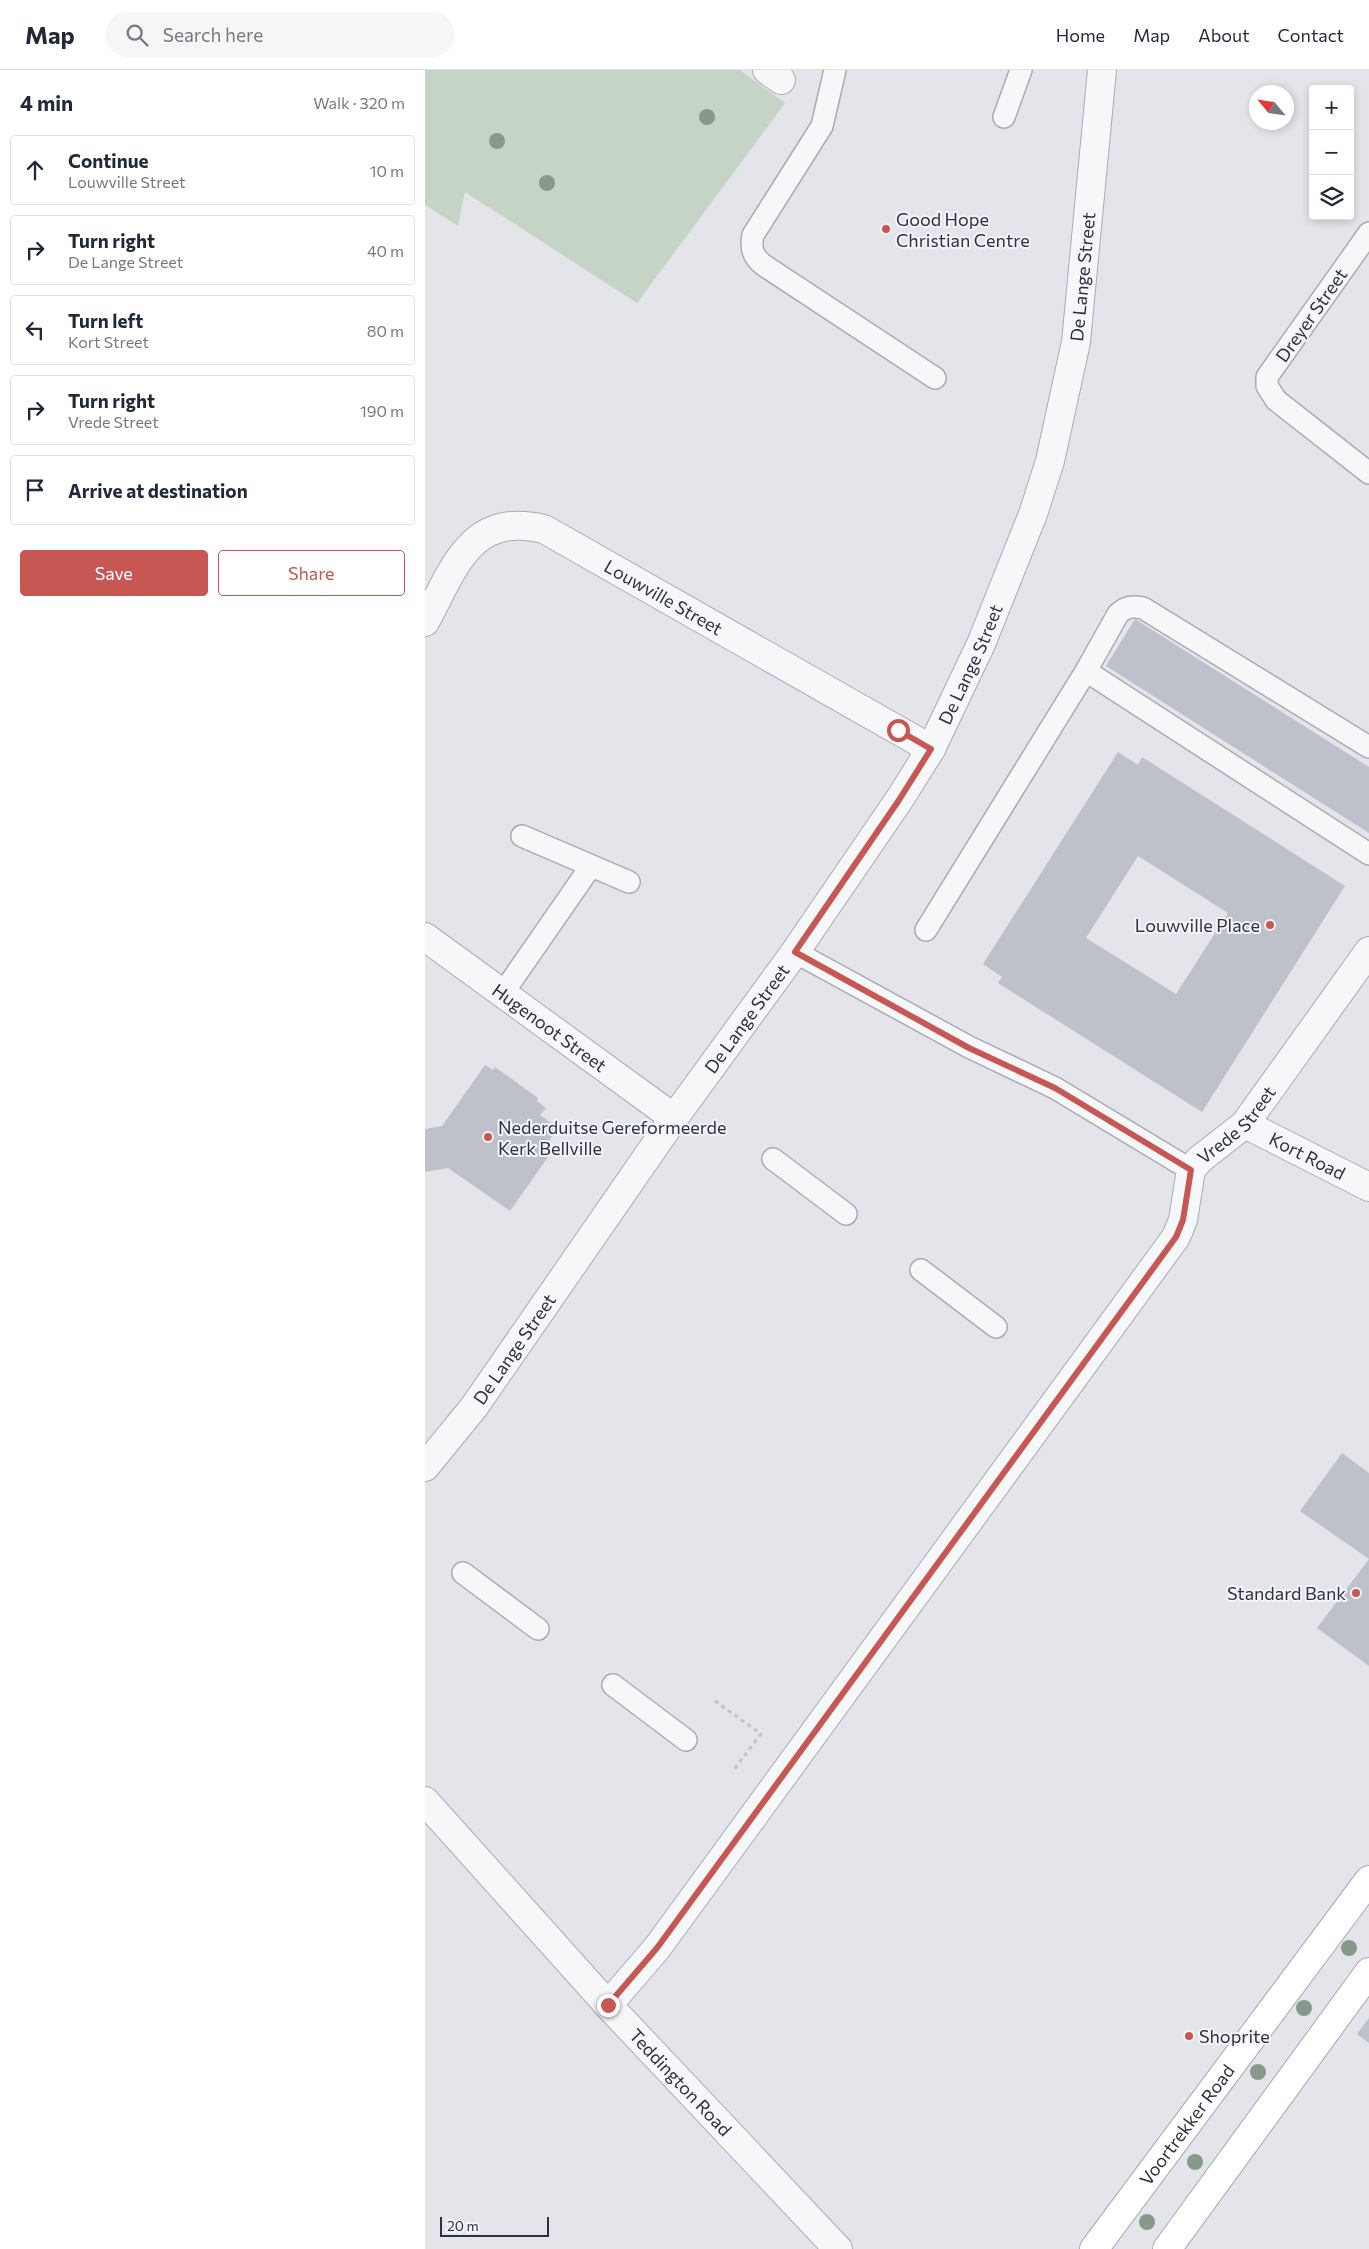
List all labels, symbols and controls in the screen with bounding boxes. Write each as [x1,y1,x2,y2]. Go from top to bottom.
search box [105,12,455,57]
text: Map [25,20,75,49]
icon: search [123,21,151,49]
text: Search here [163,23,263,46]
text: Home [1056,24,1105,46]
text: Map [1133,24,1170,46]
text: About [1198,24,1250,46]
text: Contact [1278,24,1344,46]
north arrow [1249,85,1294,130]
map controls [1309,85,1354,220]
button: + [1309,85,1354,130]
text: 4 min [20,90,73,115]
text: Walk · 320 m [313,93,405,112]
button: − [1309,130,1354,175]
text: Continue [68,149,148,172]
icon: ahead [21,156,49,184]
text: 10 m [370,161,404,180]
text: Louwville Street [68,172,186,191]
button: layers [1309,175,1354,220]
place label: Good Hope Christian Centre [896,208,1030,251]
street label: De Lange Street [1065,211,1099,342]
marker: Good Hope Christian Centre [880,223,892,235]
text: Turn right [68,229,155,252]
icon: right [21,236,49,264]
text: 40 m [367,241,404,260]
text: De Lange Street [68,252,183,271]
street label: Dreyer Street [1271,264,1351,366]
text: Turn left [68,309,143,332]
icon: left [21,316,49,344]
text: 80 m [367,321,404,340]
text: Kort Street [68,332,149,351]
text: Turn right [68,389,155,412]
icon: right [21,396,49,424]
text: 190 m [360,401,404,420]
text: Vrede Street [68,412,159,431]
icon: arrive [21,476,49,504]
text: Arrive at destination [68,479,248,502]
button: Save [20,550,208,596]
button: Share [218,550,405,596]
street label: Louwville Street [601,555,727,639]
street label: De Lange Street [933,601,1007,728]
route start [887,719,910,742]
place label: Louwville Place [1135,914,1260,936]
marker: Louwville Place [1264,919,1276,931]
street label: De Lange Street [699,960,794,1077]
street label: Hugenoot Street [488,979,611,1076]
street label: Vrede Street [1193,1082,1280,1168]
place label: Nederduitse Gereformeerde Kerk Bellville [498,1116,726,1159]
street label: Kort Road [1266,1127,1349,1184]
marker: Nederduitse Gereformeerde Kerk Bellville [482,1131,494,1143]
street label: De Lange Street [468,1289,560,1409]
place label: Standard Bank [1227,1582,1346,1604]
marker: Standard Bank [1350,1587,1362,1599]
route end [597,1994,620,2017]
street label: Teddington Road [625,2024,736,2140]
place label: Shoprite [1199,2025,1270,2047]
marker: Shoprite [1183,2030,1195,2042]
street label: Voortrekker Road [1134,2060,1239,2189]
scale bar [440,2214,549,2237]
text: 20 m [447,2217,479,2234]

